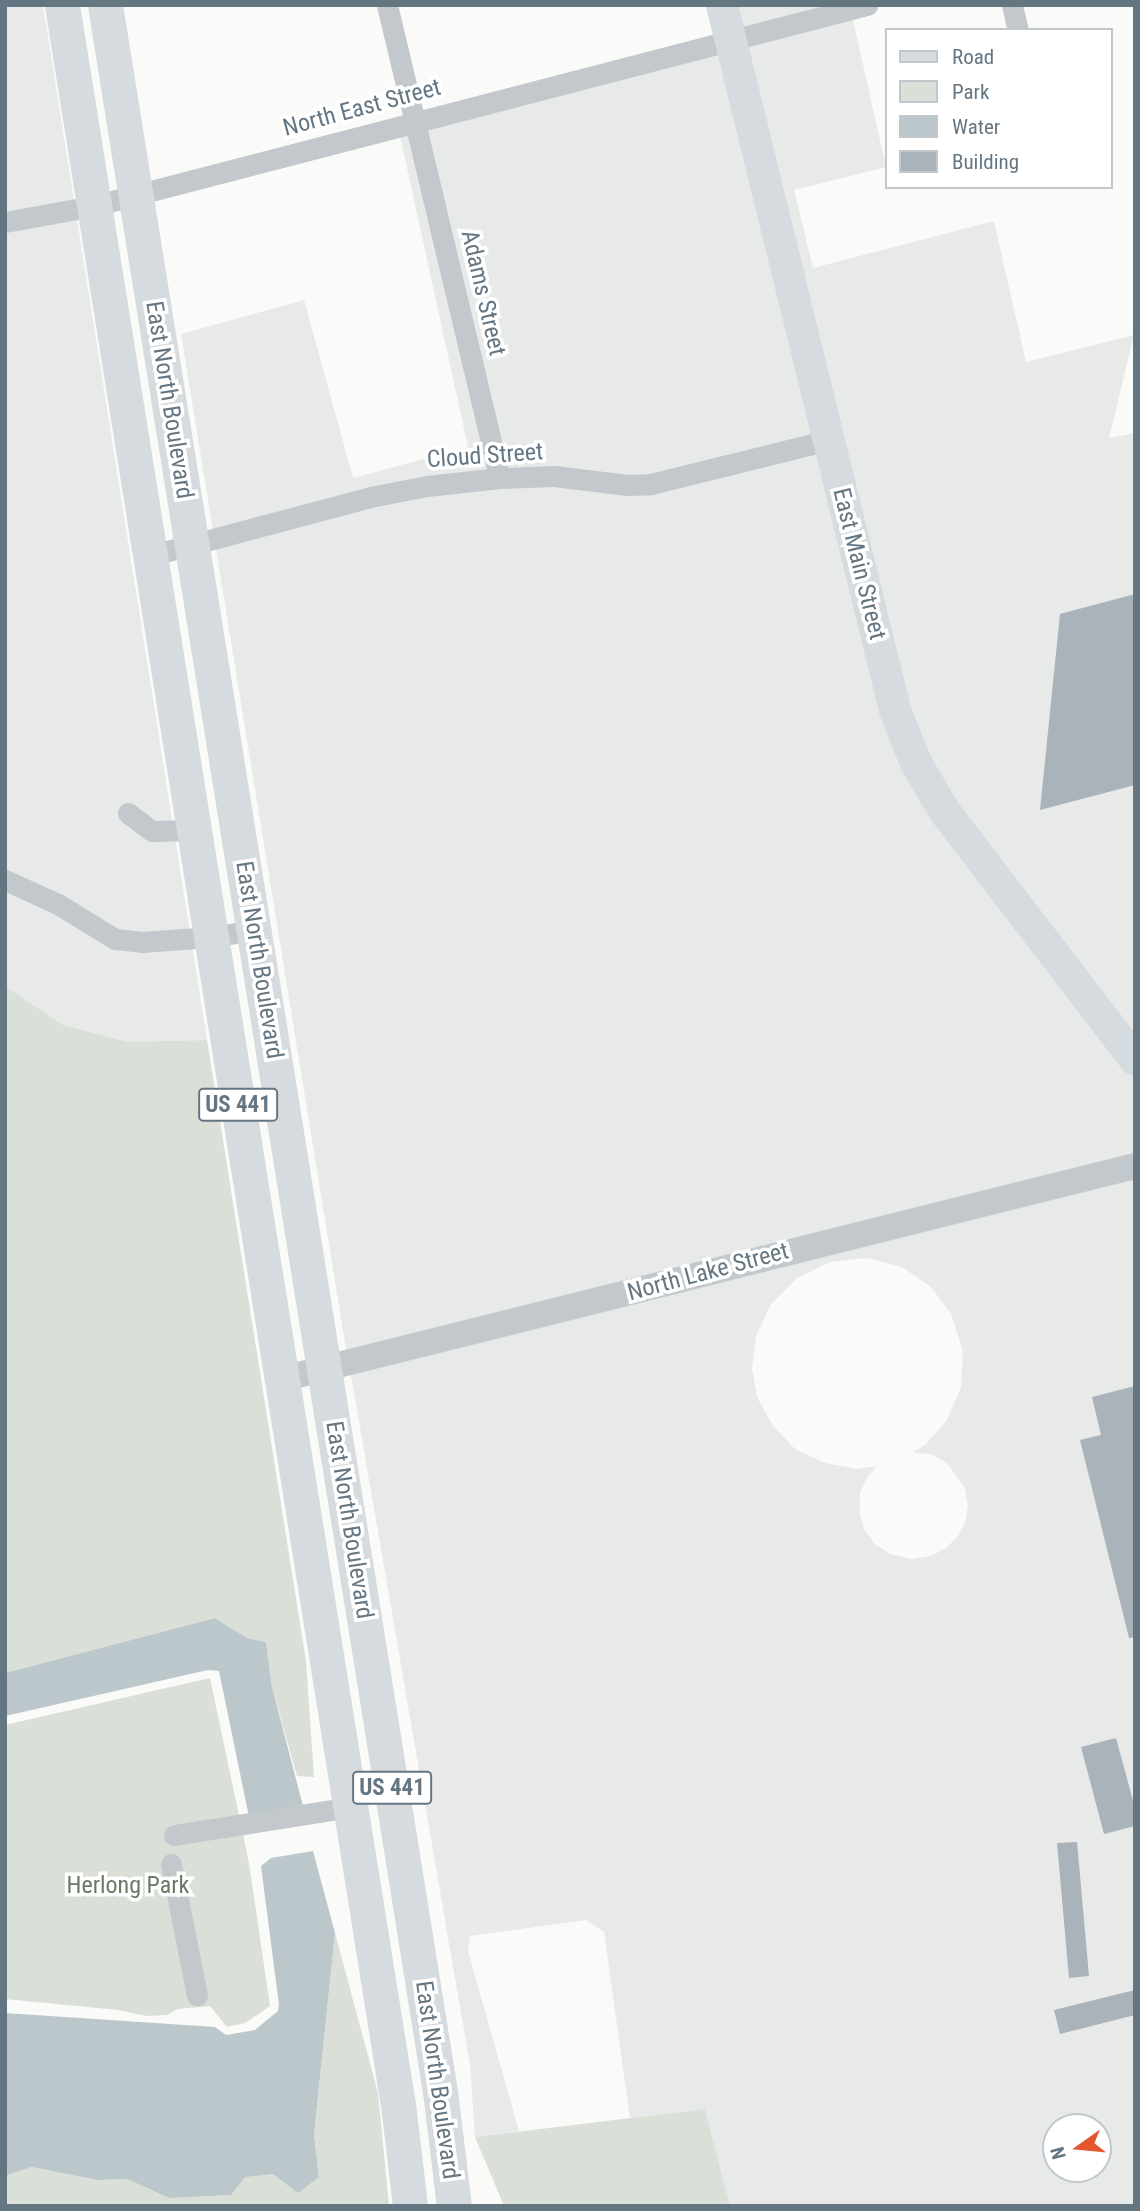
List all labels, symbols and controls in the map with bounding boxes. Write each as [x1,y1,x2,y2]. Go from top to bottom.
legend [884,28,1112,189]
text: Road [952,45,994,69]
street label: North East Street [280,73,444,143]
text: Park [952,80,989,104]
text: Water [952,115,1000,139]
text: Building [952,150,1019,174]
street label: Adams Street [455,227,511,359]
street label: East North Boulevard [139,299,199,501]
street label: Cloud Street [426,438,544,474]
street label: East Main Street [826,485,892,643]
street label: East North Boulevard [229,859,289,1061]
road number: US 441 [198,1086,278,1124]
street label: North Lake Street [624,1237,792,1307]
street label: East North Boulevard [319,1419,379,1621]
road number: US 441 [352,1768,432,1808]
park label: Herlong Park [67,1872,189,1900]
street label: East North Boulevard [409,1979,465,2181]
north arrow [1042,2113,1112,2183]
text: N [1046,2144,1071,2162]

